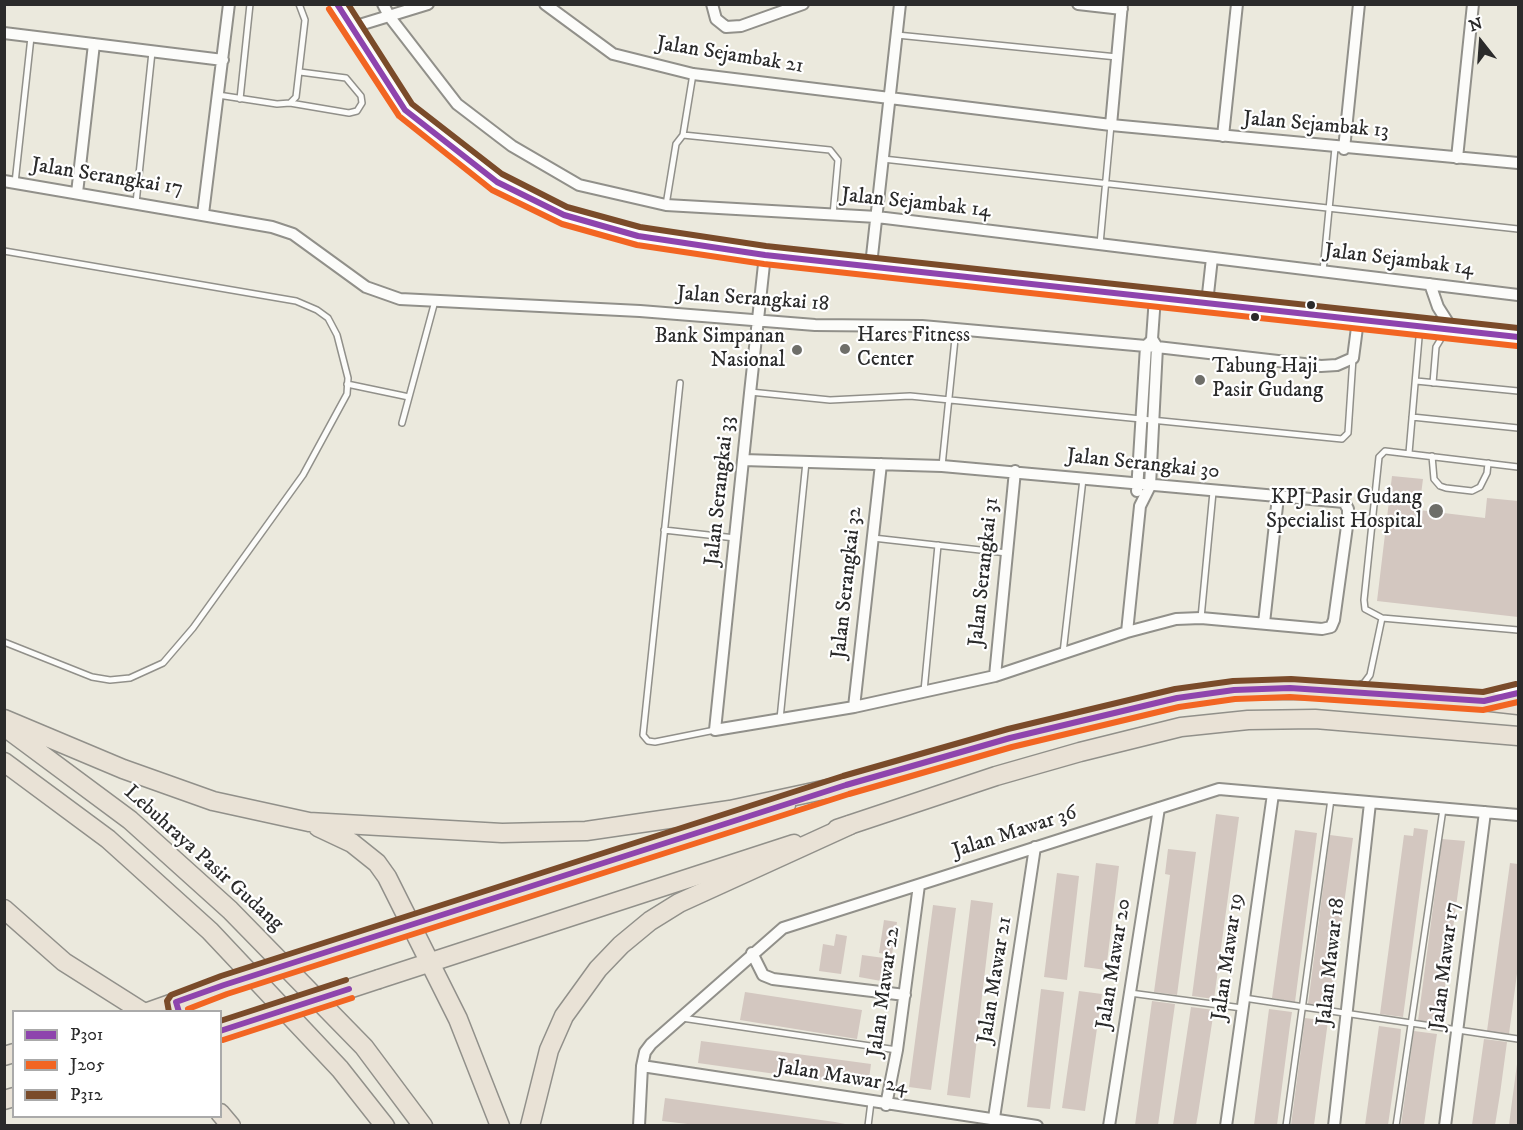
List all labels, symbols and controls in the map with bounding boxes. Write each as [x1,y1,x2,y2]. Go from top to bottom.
north arrow [1451,12,1511,72]
text: N [1467,13,1485,36]
street label: Jalan Sejambak 21 [655,32,805,80]
street label: Jalan Sejambak 13 [1242,107,1390,145]
street label: Jalan Serangkai 17 [29,154,185,202]
street label: Jalan Sejambak 14 [840,184,992,224]
street label: Jalan Sejambak 14 [1323,239,1475,283]
street label: Jalan Serangkai 18 [676,282,830,318]
unlabelled marker [1305,299,1317,311]
unlabelled marker [1249,311,1261,323]
place label: Hares Fitness Center [857,324,970,374]
place label: Bank Simpanan Nasional [654,325,785,375]
marker: Hares Fitness Center [838,342,852,356]
marker: Bank Simpanan Nasional [790,343,804,357]
place label: Tabung Haji Pasir Gudang [1212,355,1323,405]
marker: Tabung Haji Pasir Gudang [1193,373,1207,387]
street label: Jalan Serangkai 33 [701,415,741,567]
street label: Jalan Serangkai 30 [1065,444,1221,486]
place label: KPJ Pasir Gudang Specialist Hospital [1266,486,1422,536]
street label: Jalan Serangkai 31 [965,496,1005,648]
marker: KPJ Pasir Gudang Specialist Hospital [1427,502,1445,520]
street label: Jalan Serangkai 32 [827,506,869,660]
street label: Lebuhraya Pasir Gudang [118,781,288,937]
street label: Jalan Mawar 36 [950,801,1080,865]
street label: Jalan Mawar 19 [1208,892,1250,1022]
street label: Jalan Mawar 20 [1092,897,1138,1031]
street label: Jalan Mawar 18 [1313,897,1351,1027]
street label: Jalan Mawar 17 [1426,900,1466,1032]
street label: Jalan Mawar 21 [974,915,1018,1045]
street label: Jalan Mawar 22 [863,925,907,1059]
legend [12,1010,222,1118]
text: P301 [70,1024,103,1046]
text: J205 [70,1054,105,1076]
street label: Jalan Mawar 24 [775,1055,909,1101]
text: P312 [70,1084,103,1106]

